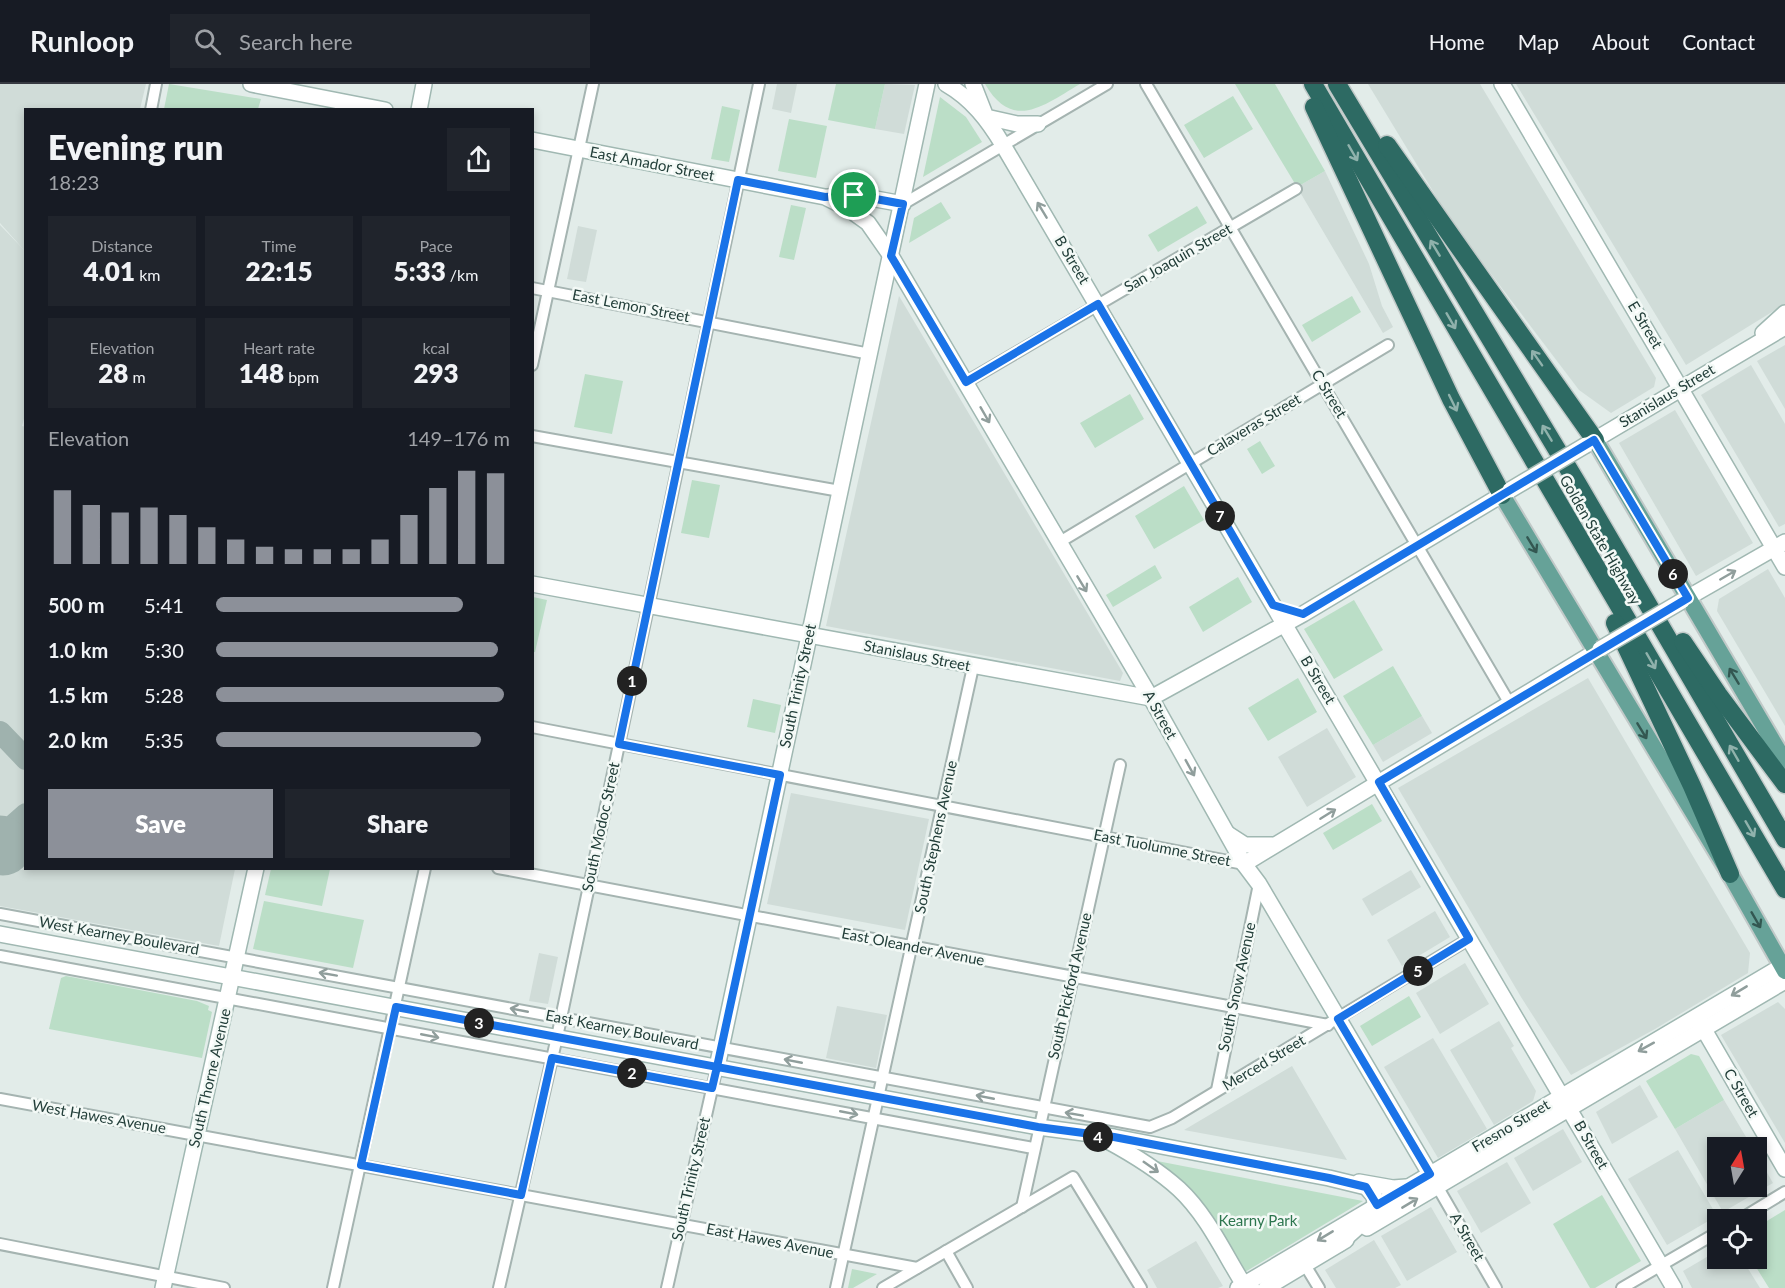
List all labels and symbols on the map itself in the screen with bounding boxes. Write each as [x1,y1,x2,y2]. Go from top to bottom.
street label: East Amador Street [588,142,717,184]
one-way arrow [1347,144,1359,161]
pin [828,169,879,220]
one-way arrow [1036,202,1048,219]
street label: San Joaquin Street [1120,219,1235,295]
street label: B Street [1051,232,1095,287]
one-way arrow [1429,240,1441,257]
street label: East Lemon Street [571,285,692,325]
street label: E Street [1625,298,1667,352]
one-way arrow [1445,312,1457,329]
one-way arrow [1531,350,1543,366]
street label: Stanislaus Street [1615,359,1718,431]
street label: C Street [1308,366,1352,422]
street label: Calaveras Street [1203,389,1304,459]
one-way arrow [1448,393,1460,411]
one-way arrow [979,406,991,423]
one-way arrow [1540,425,1552,442]
street label: Golden State Highway [1556,471,1646,608]
pin: 7 [1205,501,1235,531]
one-way arrow [1526,536,1538,553]
pin: 6 [1658,559,1688,589]
one-way arrow [1719,568,1736,580]
one-way arrow [1077,575,1089,592]
street label: South Trinity Street [775,621,819,749]
street label: Stanislaus Street [862,636,973,674]
street label: B Street [1297,652,1341,707]
one-way arrow [1645,652,1657,669]
pin: 1 [617,666,647,696]
one-way arrow [1727,668,1739,685]
street label: A Street [1140,687,1182,743]
one-way arrow [1636,722,1648,739]
one-way arrow [1728,744,1740,761]
street label: South Stephens Avenue [910,758,960,915]
one-way arrow [1184,759,1196,776]
street label: South Modoc Street [577,760,623,893]
one-way arrow [1320,808,1337,821]
one-way arrow [1744,821,1756,838]
street label: East Tuolumne Street [1092,825,1233,869]
street label: South Pickford Avenue [1043,911,1095,1061]
one-way arrow [1750,911,1762,928]
street label: West Kearney Boulevard [38,912,201,958]
street label: South Snow Avenue [1214,920,1259,1053]
street label: East Oleander Avenue [840,923,986,969]
pin: 5 [1403,956,1433,986]
one-way arrow [318,968,338,979]
one-way arrow [1731,986,1748,998]
one-way arrow [510,1004,529,1015]
street label: East Kearney Boulevard [544,1005,700,1053]
street label: South Thorne Avenue [184,1006,234,1149]
pin: 3 [464,1008,494,1038]
one-way arrow [420,1030,439,1041]
street label: Merced Street [1219,1030,1309,1094]
one-way arrow [1638,1041,1655,1053]
one-way arrow [784,1056,804,1067]
pin: 2 [617,1058,647,1088]
street label: C Street [1721,1065,1763,1121]
one-way arrow [976,1091,995,1102]
street label: West Hawes Avenue [31,1095,168,1137]
street label: Fresno Street [1468,1095,1553,1155]
one-way arrow [839,1108,858,1119]
one-way arrow [1065,1108,1085,1119]
street label: South Trinity Street [667,1115,713,1242]
street label: B Street [1571,1117,1613,1172]
pin: 4 [1083,1122,1113,1152]
north arrow [1707,1137,1767,1197]
one-way arrow [1143,1161,1159,1173]
one-way arrow [1401,1196,1418,1208]
street label: A Street [1447,1209,1489,1264]
park label: Kearny Park [1219,1211,1298,1229]
street label: East Hawes Avenue [705,1219,836,1261]
one-way arrow [1317,1231,1334,1243]

